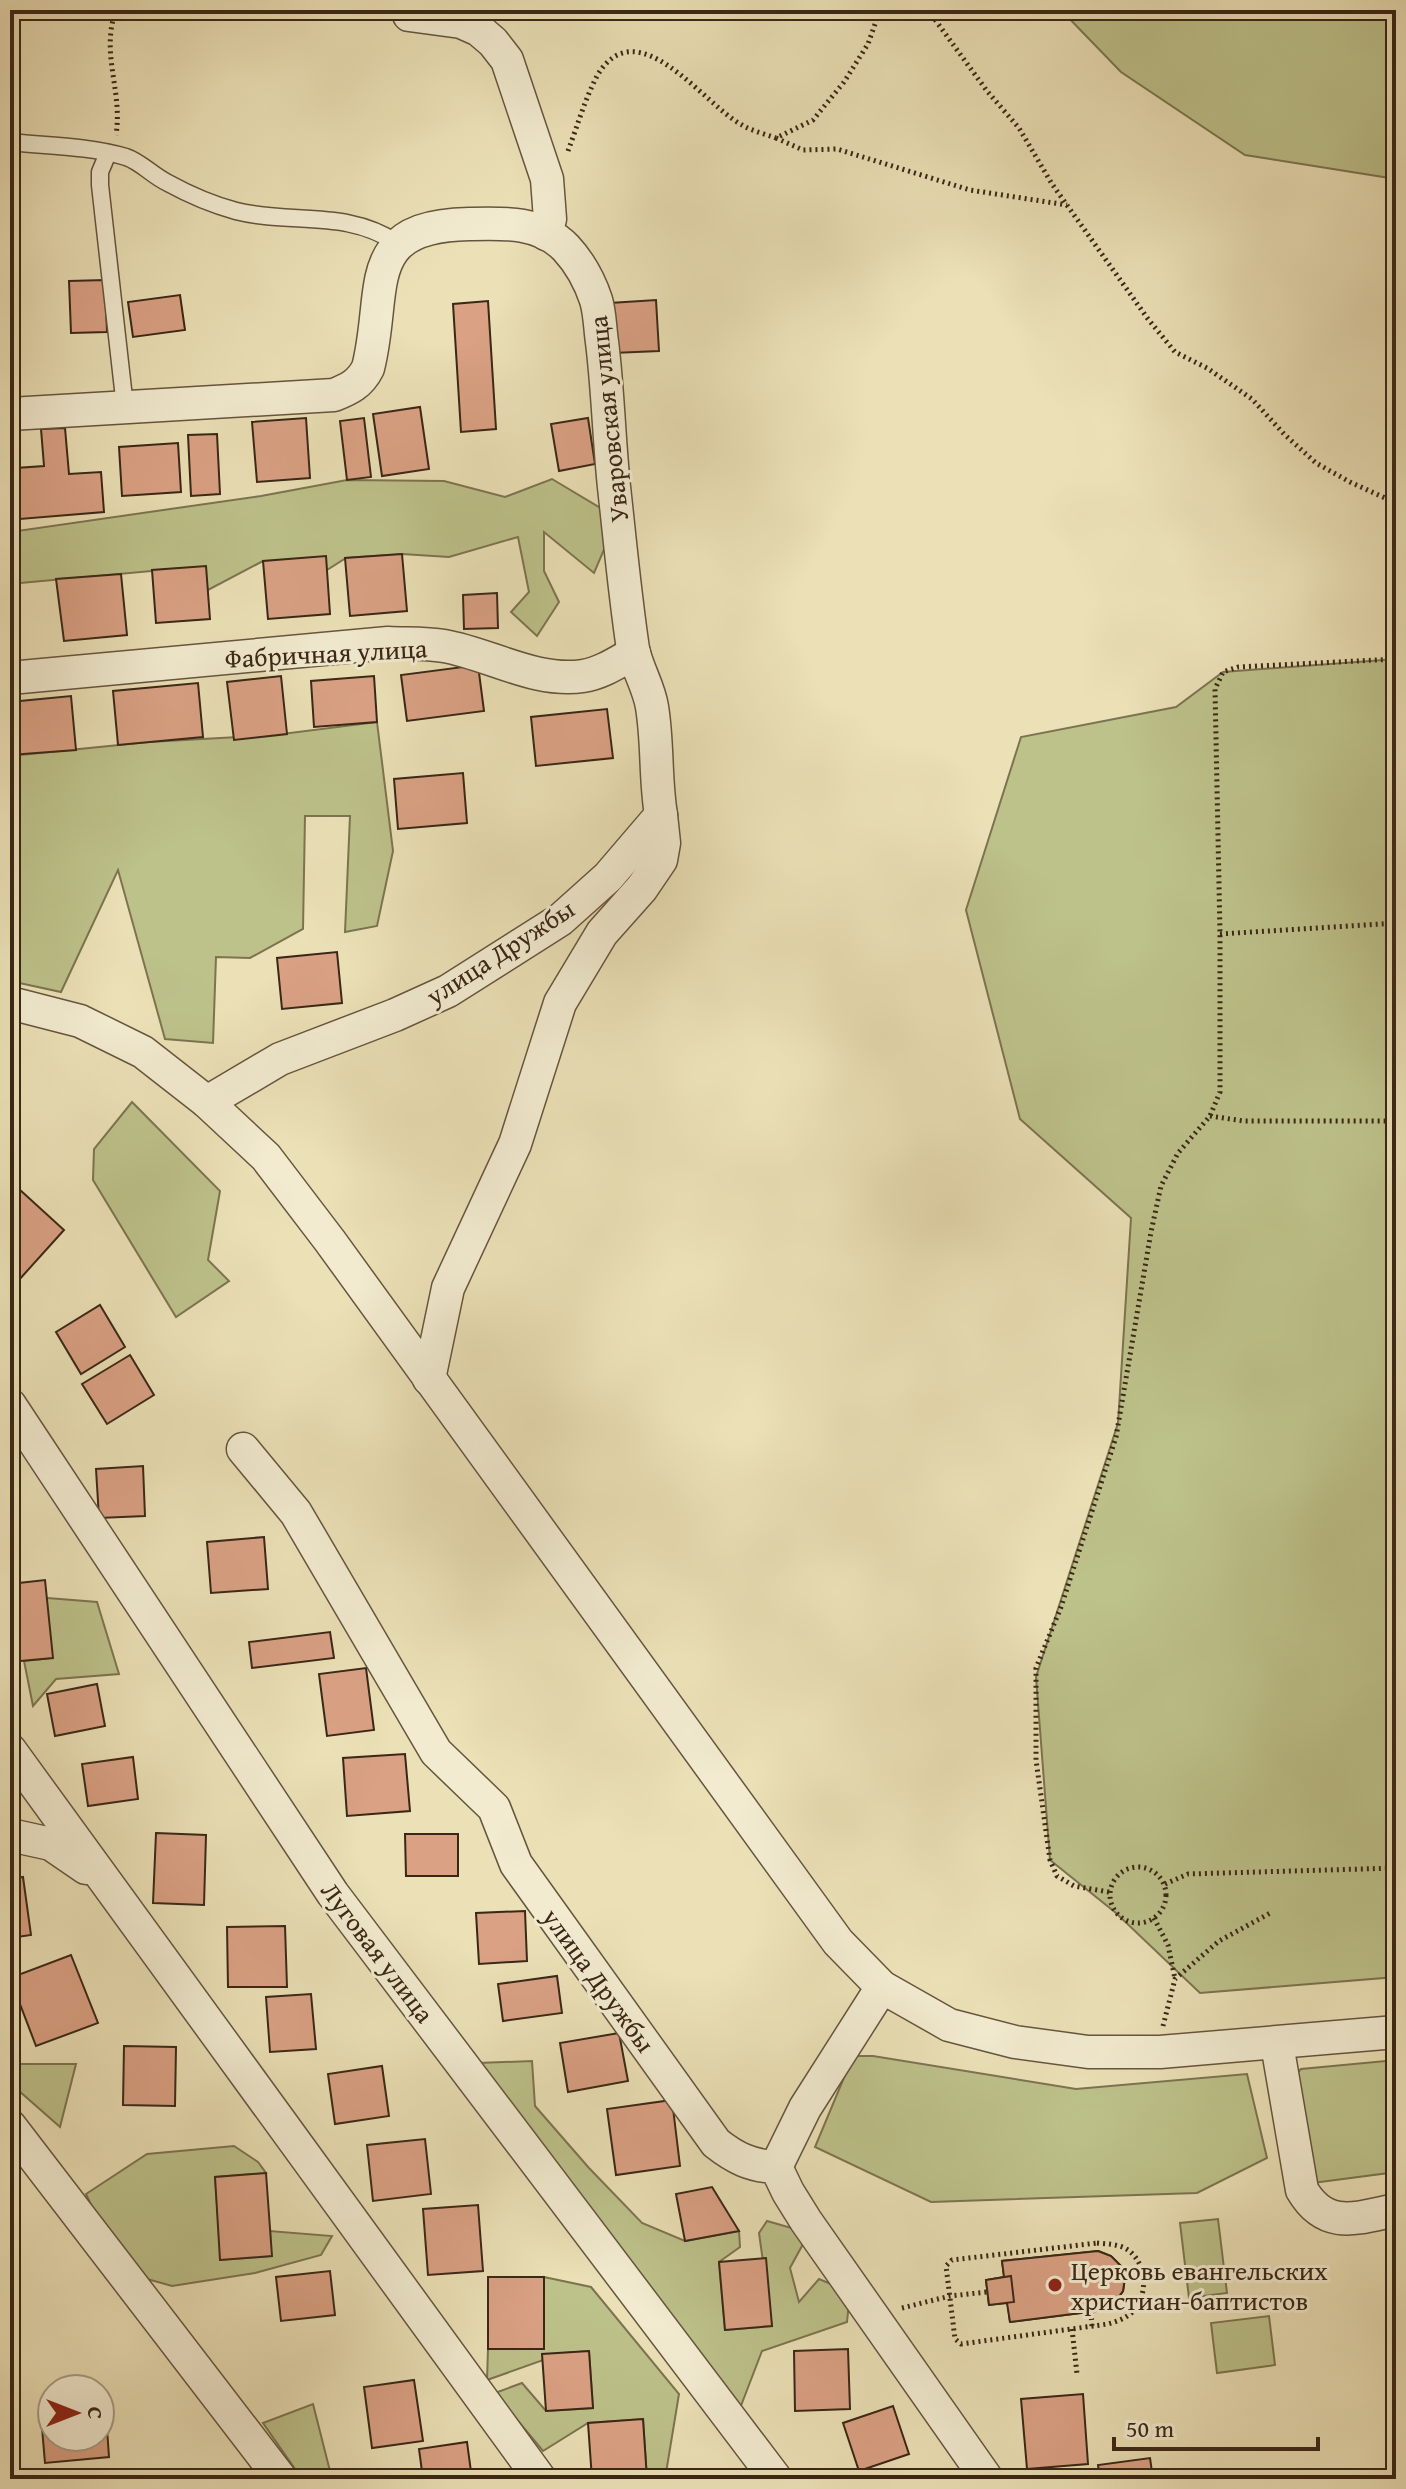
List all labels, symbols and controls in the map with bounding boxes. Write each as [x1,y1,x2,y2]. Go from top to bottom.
street label: Уваровская улица [578,313,638,524]
street label: Фабричная улица [224,628,429,678]
street label: улица Дружбы [417,889,582,1015]
street label: Луговая улица [312,1873,445,2031]
street label: улица Дружбы [533,1899,665,2060]
place label: Церковь евангельских христиан-баптистов [1071,2251,1328,2320]
marker: Церковь евангельских христиан-баптистов [1046,2276,1064,2294]
north arrow [36,2373,116,2453]
scale bar [1114,2401,1318,2451]
text: С [80,2407,112,2419]
text: 50 m [1126,2411,1174,2446]

